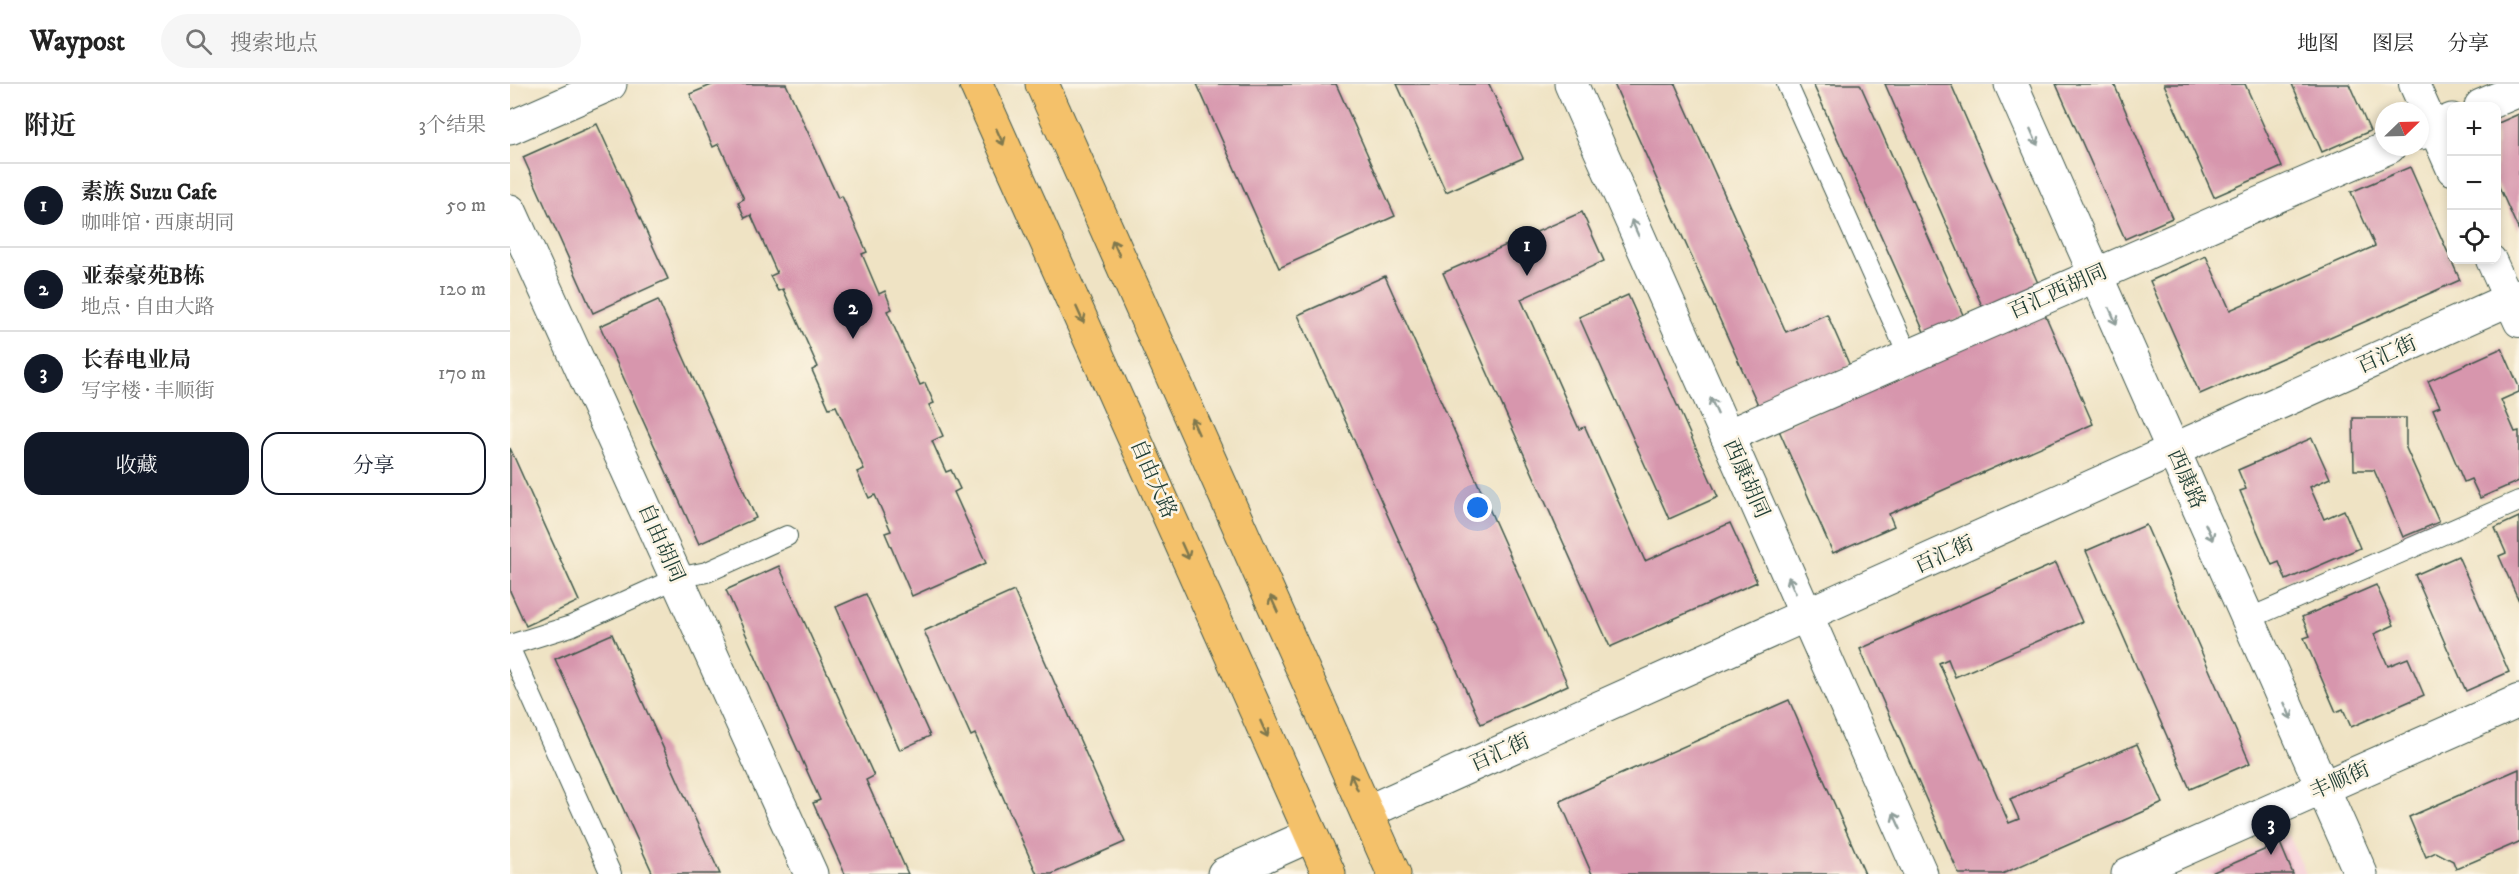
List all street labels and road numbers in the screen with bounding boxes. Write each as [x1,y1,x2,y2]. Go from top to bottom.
street label: 百汇西胡同 [2005,259,2111,325]
street label: 百汇街 [2353,330,2421,380]
street label: 自由大路 [1124,435,1182,523]
street label: 西康胡同 [1717,435,1775,523]
street label: 西康路 [2161,445,2211,513]
street label: 自由胡同 [632,499,690,587]
street label: 百汇街 [1910,530,1978,580]
street label: 百汇街 [1466,728,1534,778]
street label: 丰顺街 [2306,756,2374,806]

